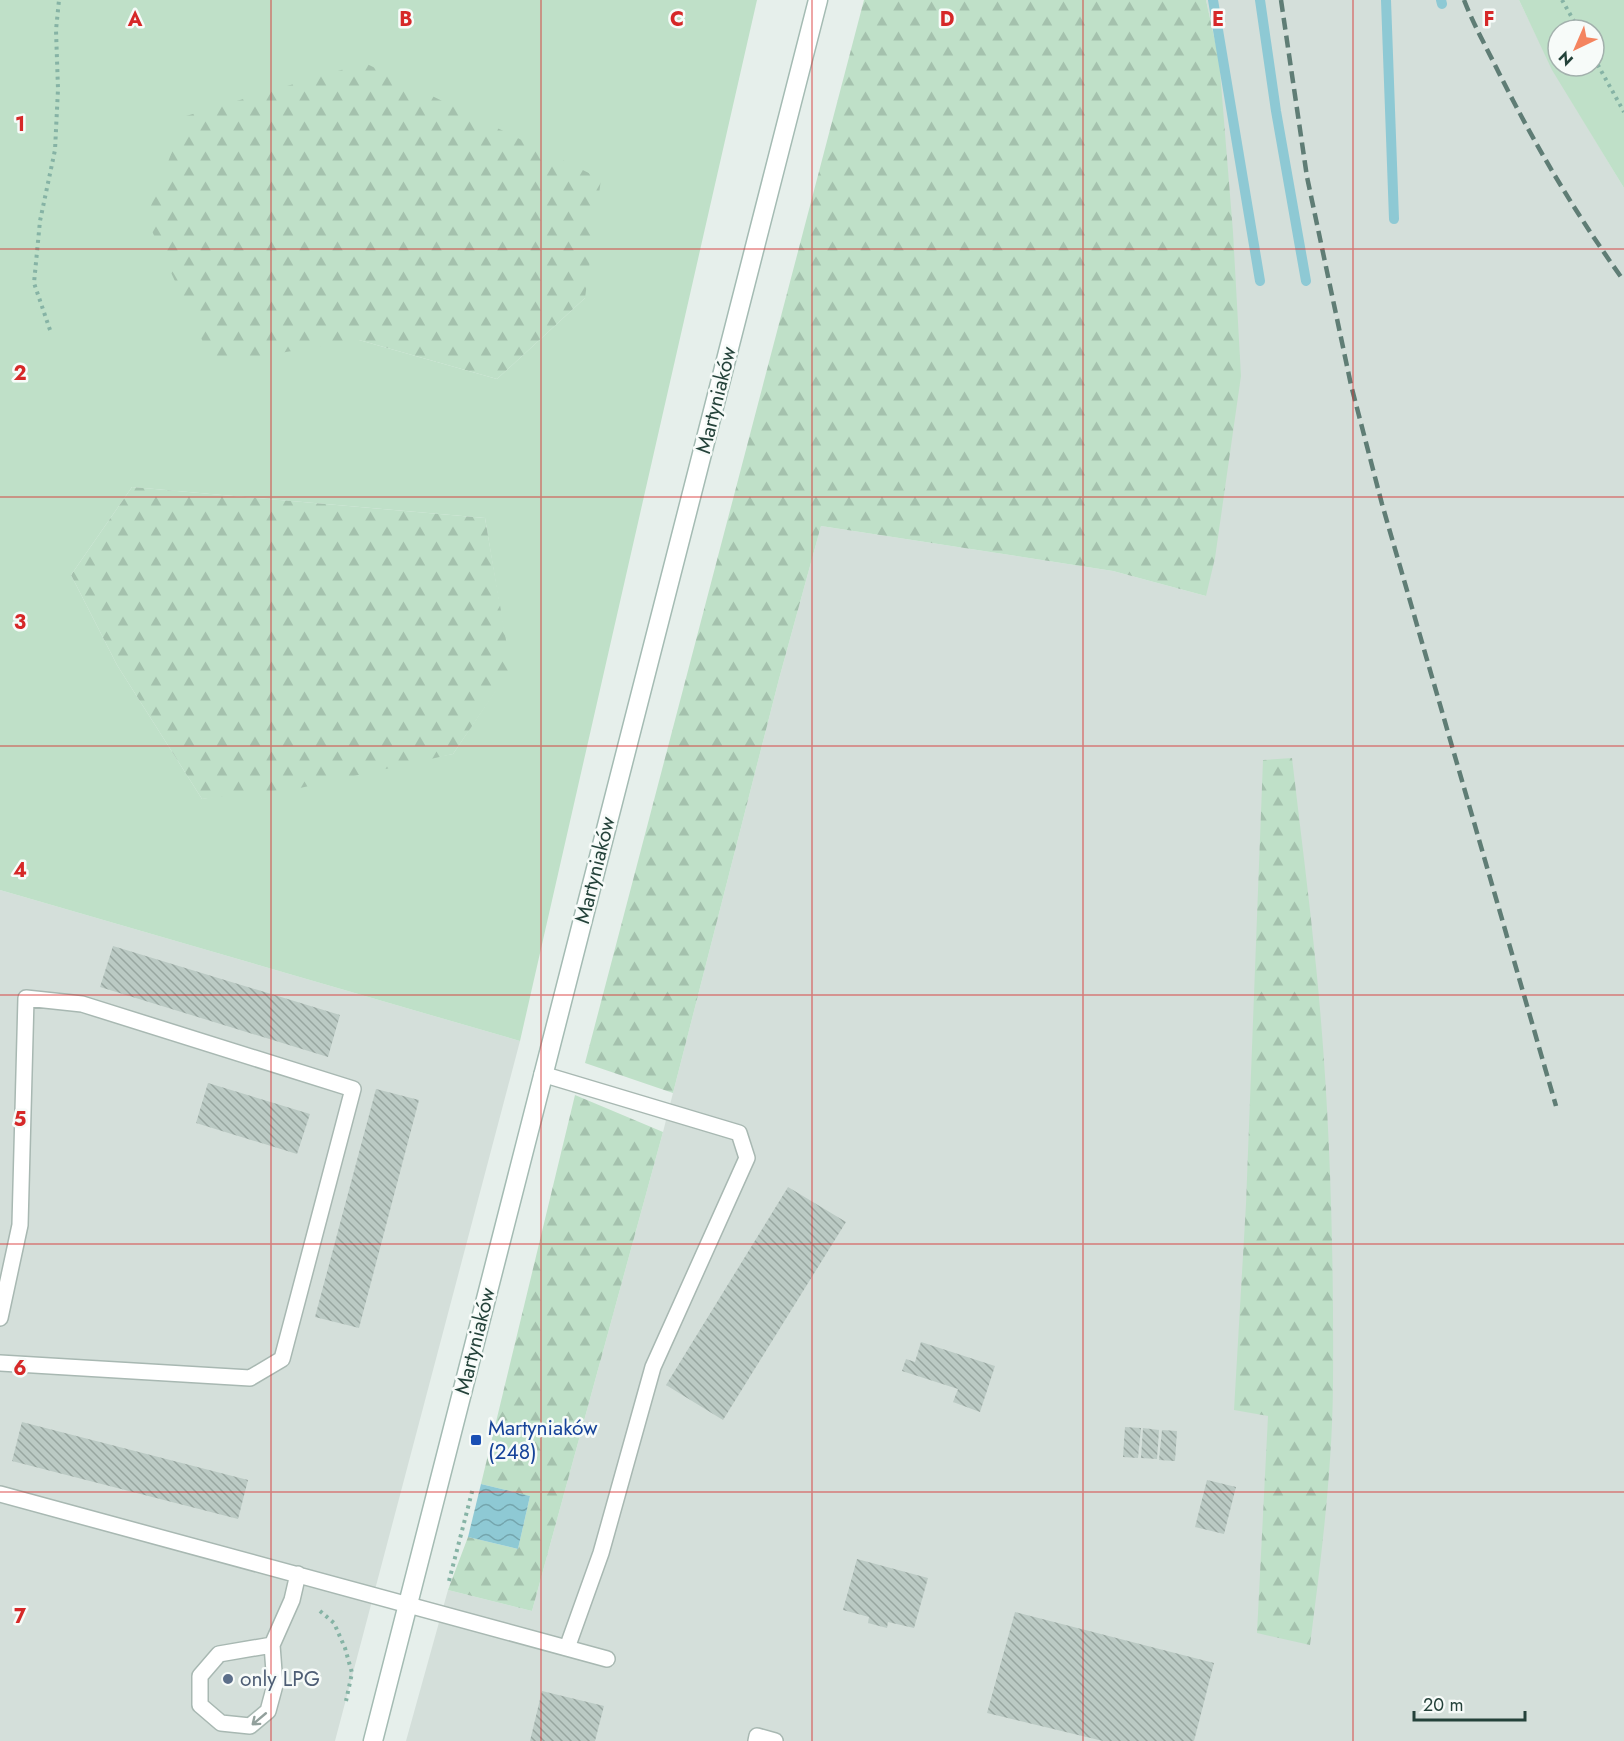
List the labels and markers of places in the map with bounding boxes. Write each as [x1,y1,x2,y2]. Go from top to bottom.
place label: Martyniaków (248) [488,1413,598,1467]
marker: Martyniaków (248) [469,1433,483,1447]
place label: only LPG [240,1664,320,1694]
marker: only LPG [221,1672,235,1686]

